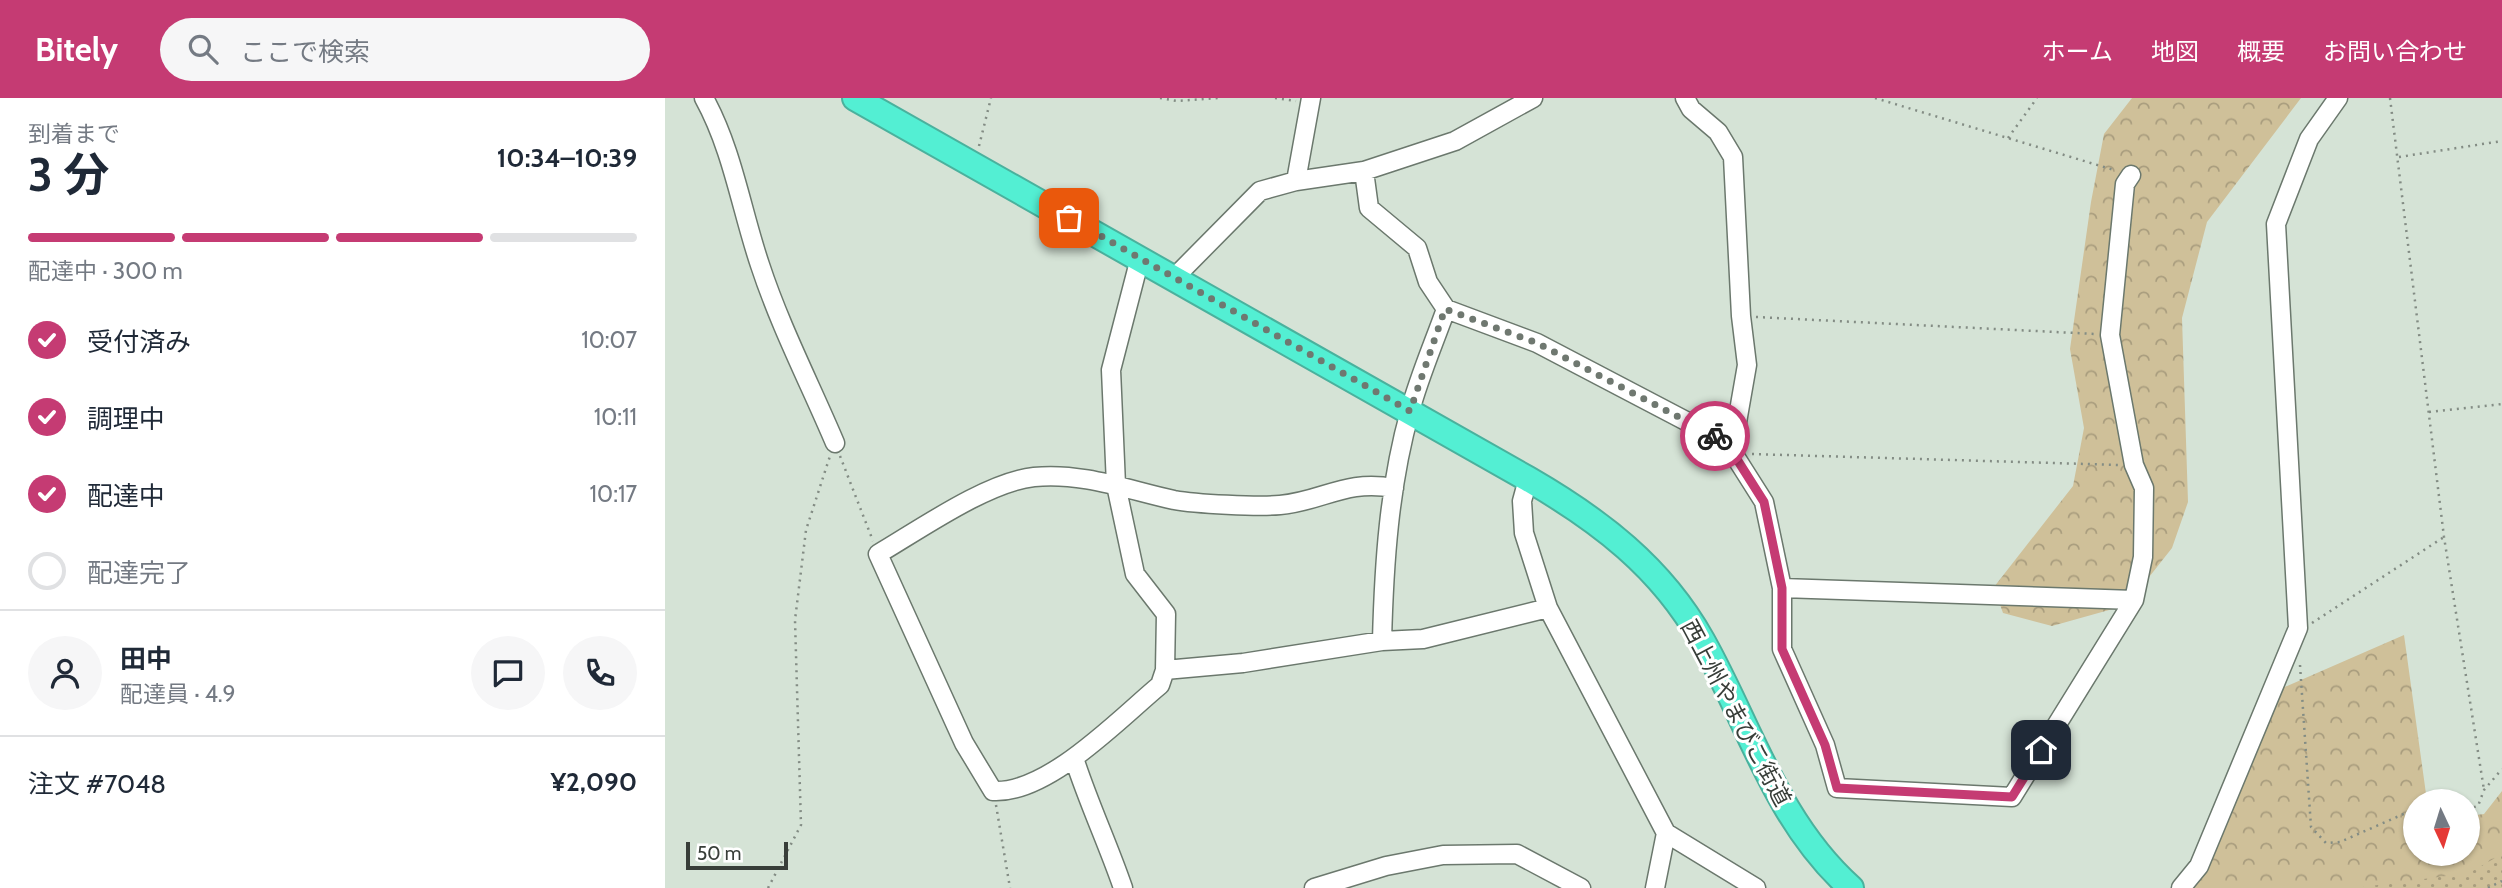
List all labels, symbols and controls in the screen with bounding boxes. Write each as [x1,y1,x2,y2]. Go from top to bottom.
search box [160,18,650,81]
text: Bitely [35,29,118,69]
icon: search [184,30,222,68]
text: ここで検索 [240,36,370,68]
text: ホーム [2042,37,2113,66]
text: 地図 [2151,37,2199,66]
text: 概要 [2237,37,2285,66]
text: お問い合わせ [2323,37,2467,66]
text: 到着まで [28,120,120,148]
text: 10:34–10:39 [497,142,637,174]
text: 3 分 [28,147,109,203]
pin [1039,188,1099,248]
icon: bag [1050,199,1088,237]
text: 配達中 · 300 m [28,257,183,285]
icon: check [28,321,66,359]
text: 受付済み [87,326,191,358]
text: 10:07 [581,326,637,354]
icon: check [28,398,66,436]
courier [1680,401,1750,471]
text: 調理中 [87,403,165,435]
text: 10:11 [594,403,637,431]
icon: bike [1696,417,1734,455]
icon: check [28,475,66,513]
text: 配達中 [87,480,165,512]
text: 10:17 [590,480,637,508]
text: 配達完了 [87,557,191,589]
street label: 西上州やまびこ街道 [1675,615,1797,811]
button: person [28,636,102,710]
button: chat [471,636,545,710]
button: phone [563,636,637,710]
text: 田中 [120,643,172,675]
text: 配達員 · 4.9 [120,680,236,708]
pin [2011,720,2071,780]
icon: home [2022,731,2060,769]
text: ¥2,090 [550,766,637,798]
text: 注文 #7048 [28,768,166,800]
north arrow [2403,789,2480,866]
map controls [2403,789,2480,866]
scale bar [686,839,787,871]
text: 50 m [697,842,741,865]

